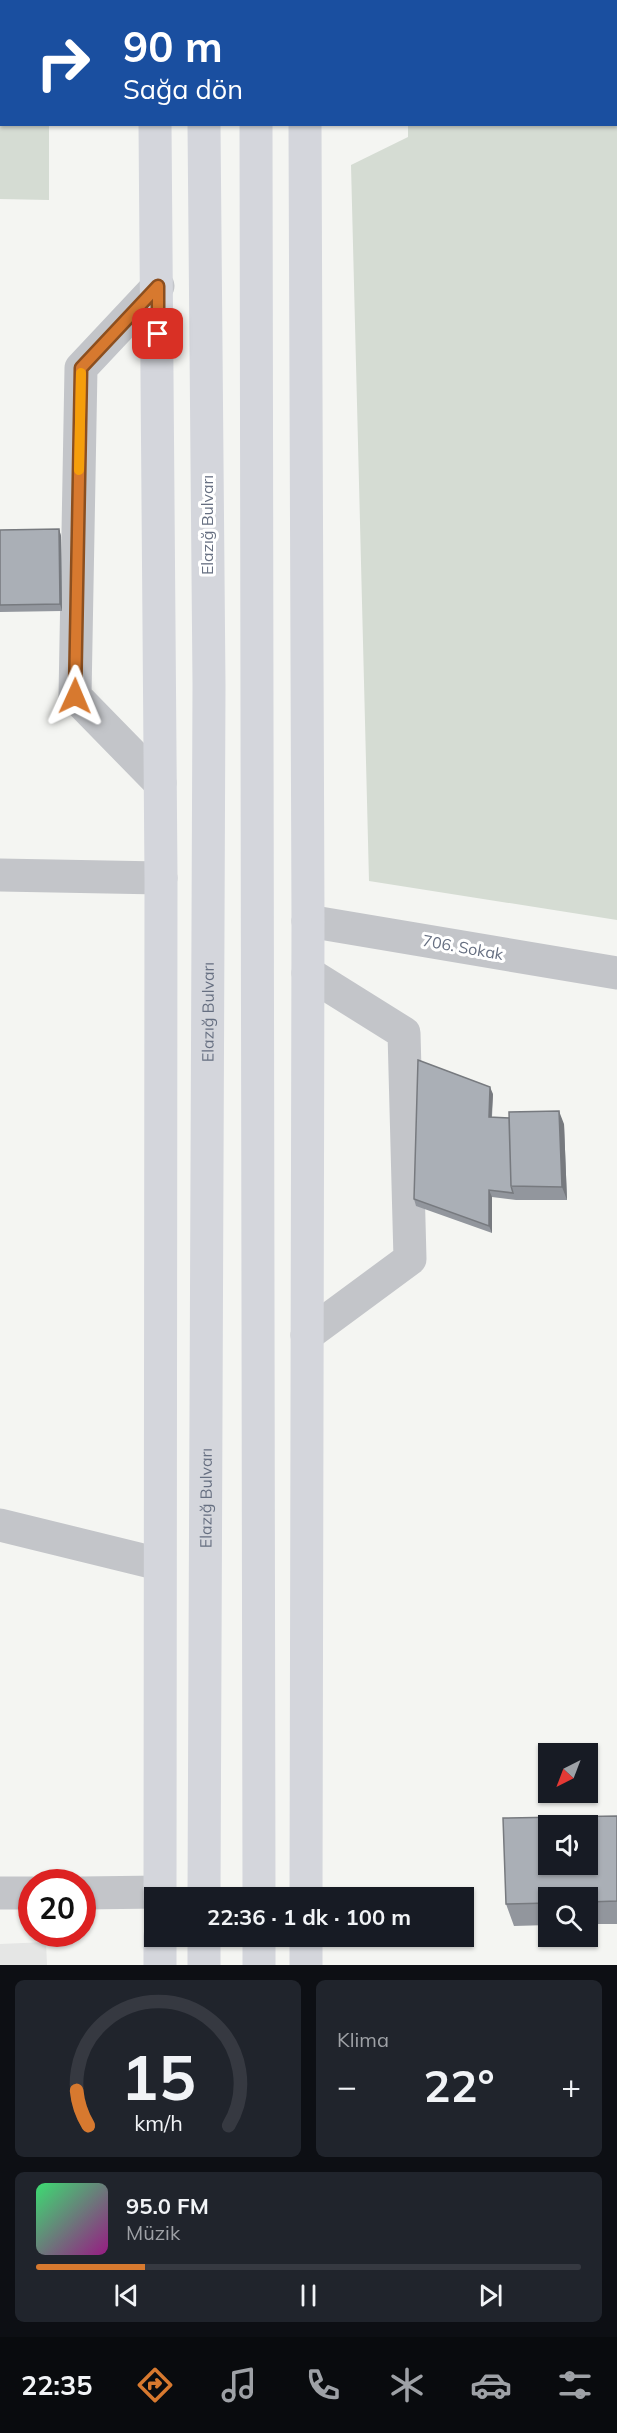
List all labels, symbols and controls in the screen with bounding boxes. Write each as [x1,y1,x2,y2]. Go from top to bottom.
text: 90 m [123,20,223,73]
icon: right [24,24,102,102]
text: Sağa dön [123,72,243,106]
pin [132,308,183,359]
icon: arrive [141,317,174,350]
street label: Elazığ Bulvarı [197,475,217,575]
position arrow [43,664,107,728]
street label: 706. Sokak [421,930,506,964]
street label: Elazığ Bulvarı [197,962,218,1062]
street label: Elazığ Bulvarı [195,1448,216,1548]
north arrow [538,1743,598,1803]
map controls [538,1743,598,1947]
button: sound [538,1815,598,1875]
speed limit sign: 20 [18,1869,96,1947]
button: search [538,1887,598,1947]
text: 22:36 · 1 dk · 100 m [207,1903,411,1931]
text: Klima [337,2027,389,2052]
text: 15 [121,2037,195,2116]
text: 22° [423,2057,495,2113]
text: − [337,2065,357,2106]
text: + [561,2065,581,2106]
text: km/h [134,2109,182,2136]
text: 95.0 FM [126,2192,209,2220]
text: Müzik [126,2220,180,2245]
icon: previous [110,2279,143,2312]
icon: pause [292,2279,325,2312]
icon: next [474,2279,507,2312]
icon: directions [134,2364,176,2406]
icon: music [218,2364,260,2406]
icon: phone [302,2364,344,2406]
icon: climate [386,2364,428,2406]
icon: car [470,2364,512,2406]
icon: filters [554,2364,596,2406]
text: 22:35 [21,2368,92,2402]

